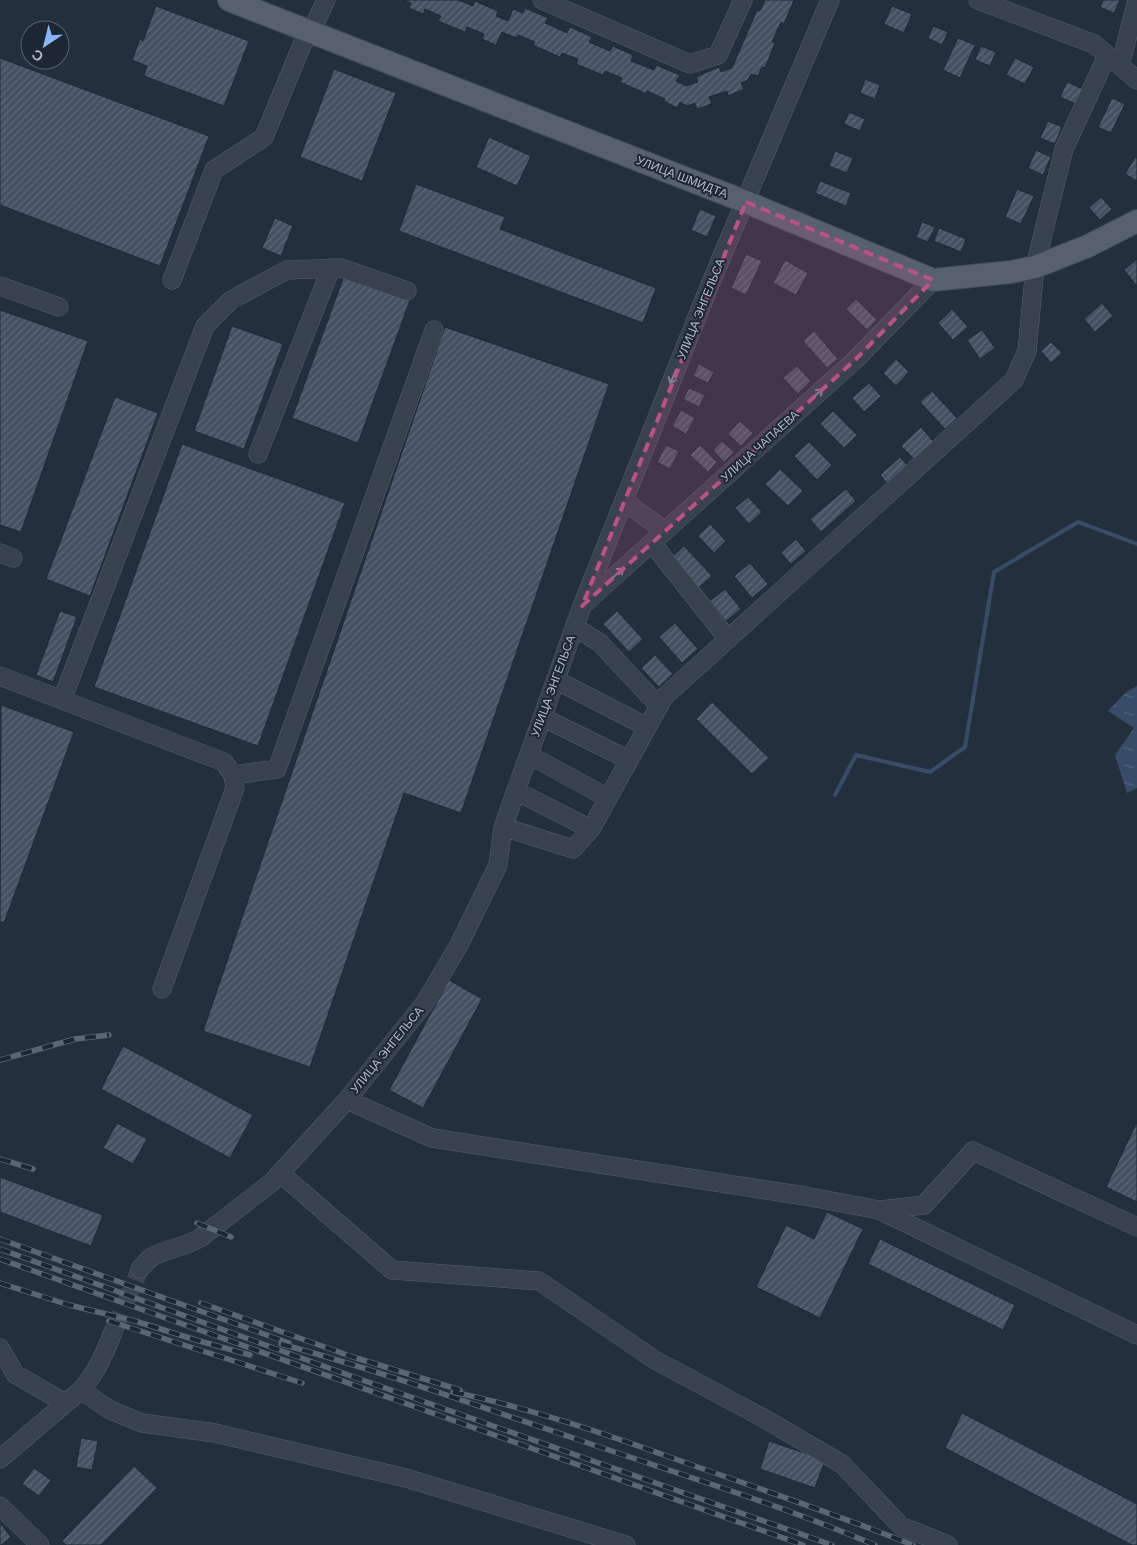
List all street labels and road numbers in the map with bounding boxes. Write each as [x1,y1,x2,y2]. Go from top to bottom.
street label: УЛИЦА ШМИДТА [634,152,730,202]
street label: УЛИЦА ЭНГЕЛЬСА [673,256,729,362]
street label: УЛИЦА ЧАПАЕВА [718,407,802,485]
street label: УЛИЦА ЭНГЕЛЬСА [527,633,579,739]
street label: УЛИЦА ЭНГЕЛЬСА [347,1003,427,1097]

